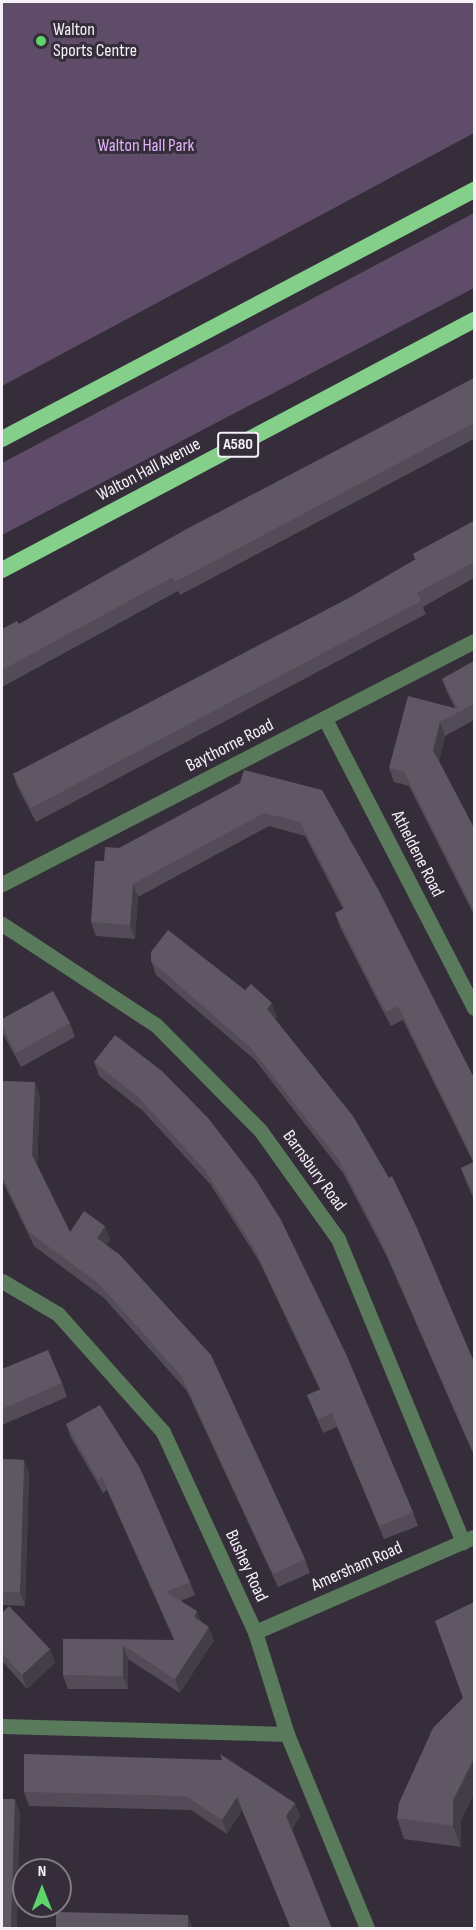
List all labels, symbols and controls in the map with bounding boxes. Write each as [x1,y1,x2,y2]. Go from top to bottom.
place label: Walton Sports Centre [53,20,137,63]
marker: Walton Sports Centre [34,34,48,48]
park label: Walton Hall Park [98,135,194,157]
road number: A580 [217,432,259,458]
street label: Walton Hall Avenue [93,434,205,506]
street label: Baythorne Road [183,715,277,777]
street label: Atheldene Road [386,807,448,901]
street label: Barnsbury Road [278,1126,350,1216]
street label: Bushey Road [220,1527,272,1605]
street label: Amersham Road [308,1537,406,1597]
north arrow [12,1858,72,1918]
text: N [38,1862,46,1881]

